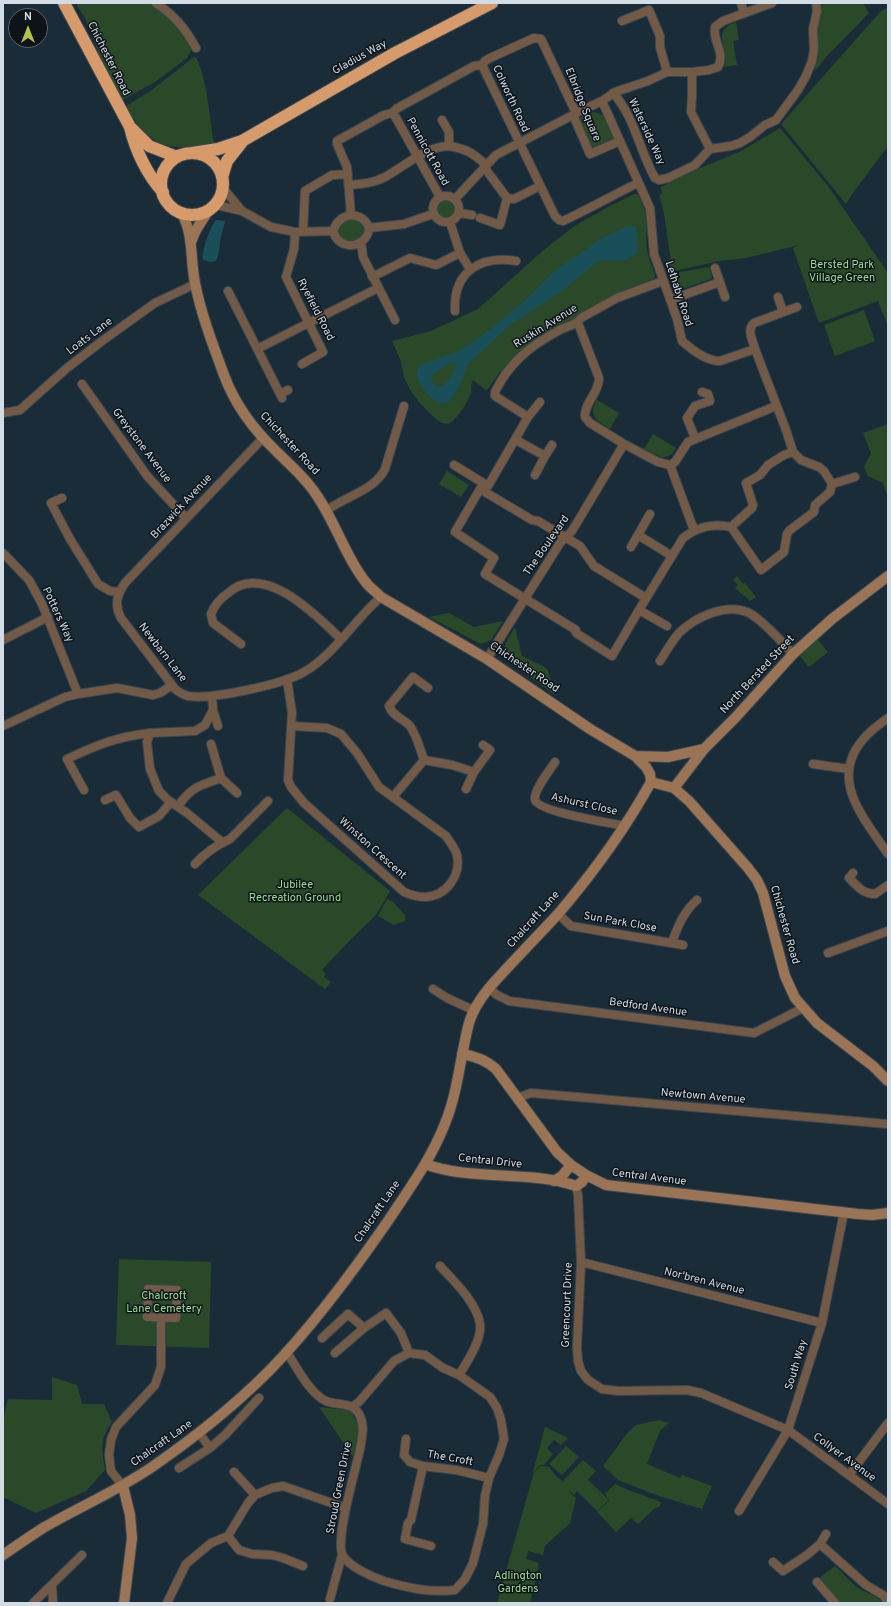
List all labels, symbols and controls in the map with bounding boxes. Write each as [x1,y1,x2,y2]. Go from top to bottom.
north arrow [8,8,48,48]
text: N [24,10,32,24]
street label: Chichester Road [84,20,132,98]
street label: Gladius Way [331,38,389,78]
street label: Colworth Road [489,63,531,135]
street label: Elbridge Square [561,66,603,144]
street label: Waterside Way [625,97,667,167]
street label: Pennicott Road [403,116,451,188]
park label: Bersted Park Village Green [809,259,875,285]
street label: Lethaby Road [661,260,695,328]
street label: Ryefield Road [294,277,336,343]
street label: Ruskin Avenue [512,302,580,352]
street label: Loats Lane [64,315,116,359]
street label: Greystone Avenue [109,406,173,486]
street label: Chichester Road [256,410,322,478]
street label: Brazwick Avenue [149,472,215,542]
street label: The Boulevard [521,513,573,579]
street label: Potters Way [38,585,76,645]
street label: Newbarn Lane [135,621,189,685]
street label: North Bersted Street [718,633,798,717]
street label: Chichester Road [487,640,561,696]
street label: Ashurst Close [549,791,619,819]
street label: Winston Crescent [336,815,408,883]
park label: Jubilee Recreation Ground [249,879,341,905]
street label: Chichester Road [766,884,802,966]
street label: Chalcraft Lane [505,889,563,951]
street label: Sun Park Close [582,910,658,936]
street label: Bedford Avenue [608,996,688,1020]
street label: Newtown Avenue [660,1087,746,1107]
street label: Central Drive [457,1152,523,1172]
street label: Central Avenue [611,1167,687,1189]
street label: Chalcraft Lane [352,1178,404,1246]
street label: Greencourt Drive [560,1262,576,1348]
street label: Nor'bren Avenue [663,1266,745,1298]
park label: Chalcroft Lane Cemetery [126,1290,202,1316]
street label: South Way [783,1338,811,1392]
street label: Chalcraft Lane [129,1418,195,1470]
street label: Collyer Avenue [810,1431,878,1485]
street label: Stroud Green Drive [325,1441,355,1535]
street label: The Croft [426,1448,474,1470]
park label: Adlington Gardens [494,1570,542,1596]

